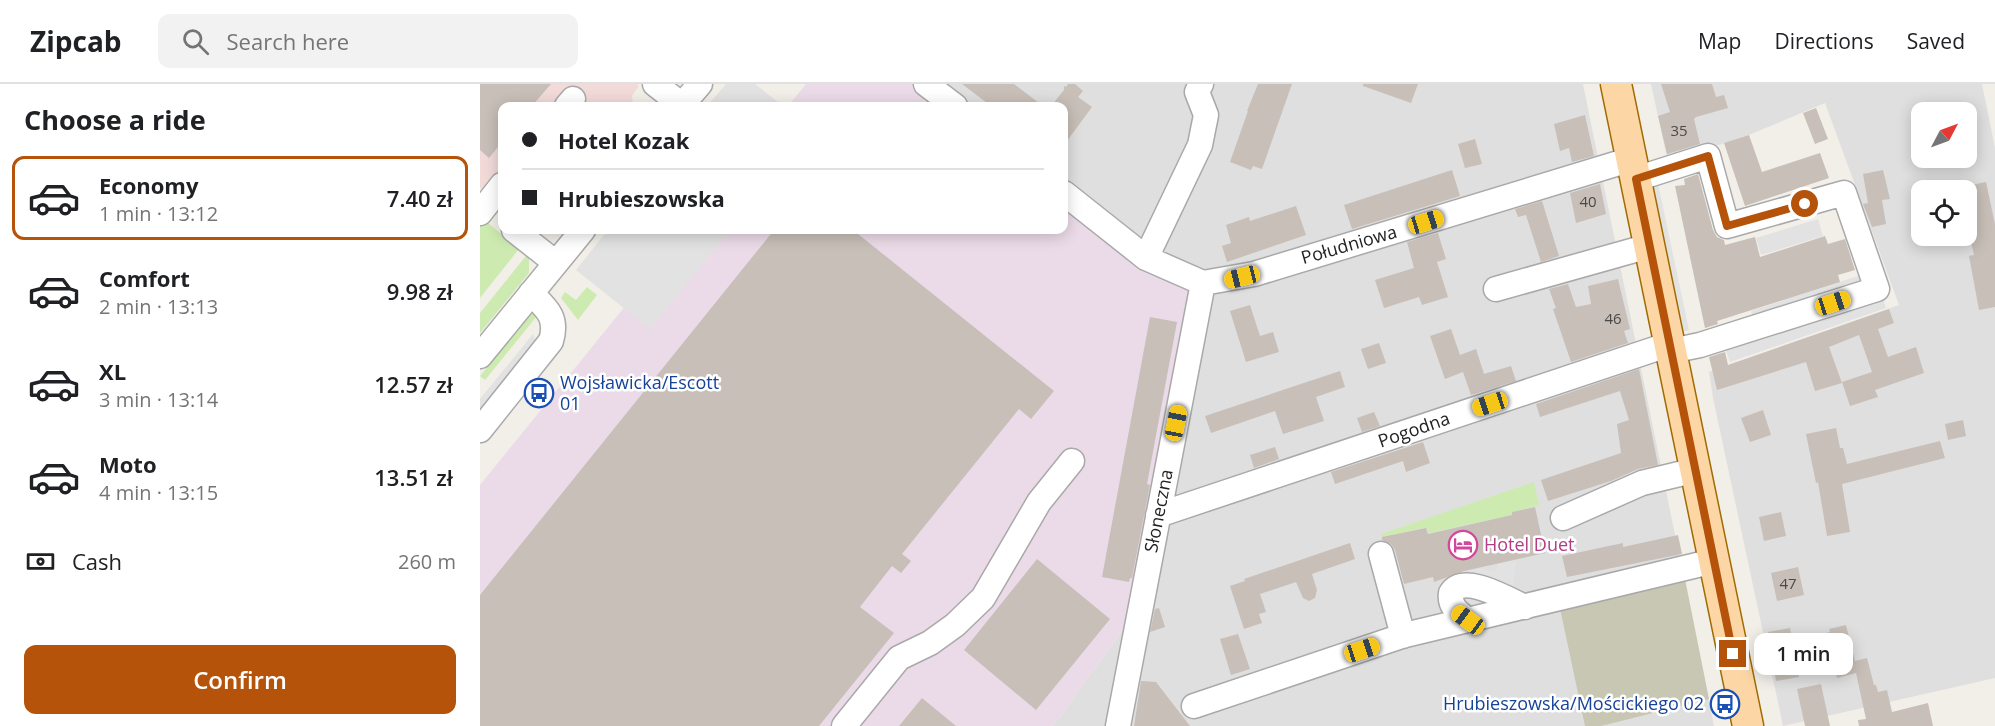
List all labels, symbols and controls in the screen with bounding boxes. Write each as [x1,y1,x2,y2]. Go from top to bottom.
search box [158,14,578,68]
text: Zipcab [30,22,122,60]
icon: search [179,25,212,58]
text: Search here [227,26,349,56]
text: Map [1698,27,1741,55]
text: Directions [1774,27,1874,55]
text: Saved [1907,27,1965,55]
text: Choose a ride [24,101,206,138]
north arrow [1911,102,1977,168]
map controls [1911,102,1977,246]
house number: 35 [1670,120,1688,140]
text: Hotel Kozak [558,125,689,155]
text: Economy [99,170,198,200]
icon: car [27,171,81,225]
button: locate [1911,180,1977,246]
text: 7.40 zł [387,183,453,213]
text: Hrubieszowska [558,183,725,213]
route start [1791,190,1818,217]
house number: 40 [1579,191,1597,211]
text: 1 min · 13:12 [99,200,218,227]
car [1406,208,1446,236]
street label: Południowa [1298,219,1399,269]
text: Comfort [99,263,190,293]
icon: car [27,264,81,318]
car [1222,264,1262,290]
text: 9.98 zł [387,276,453,306]
car [1813,289,1853,317]
text: 2 min · 13:13 [99,293,218,320]
house number: 46 [1604,308,1622,328]
text: XL [99,356,126,386]
icon: car [27,357,81,411]
text: 12.57 zł [374,369,453,399]
place label: Wojsławicka/Escott 01 [560,370,719,415]
bus stop icon: Wojsławicka/Escott 01 [523,377,555,409]
text: 3 min · 13:14 [99,386,218,413]
car [1470,390,1510,418]
car [1164,404,1188,442]
street label: Pogodna [1375,406,1453,452]
text: Moto [99,449,157,479]
icon: car [27,450,81,504]
text: 13.51 zł [374,462,453,492]
street label: Słoneczna [1138,467,1178,555]
text: 4 min · 13:15 [99,479,218,506]
hotel icon: Hotel Duet [1447,529,1479,561]
place label: Hotel Duet [1484,532,1574,556]
icon: cash [24,545,57,578]
text: Cash [72,546,122,576]
text: 260 m [398,548,456,575]
house number: 47 [1779,573,1797,593]
car [1448,602,1488,638]
callout: 1 min [1754,633,1853,675]
car [1342,636,1382,664]
route end [1719,640,1746,667]
text: 1 min [1777,640,1831,667]
button: Confirm [24,645,456,714]
bus stop icon: Hrubieszowska/Mościckiego 02 [1709,688,1741,720]
place label: Hrubieszowska/Mościckiego 02 [1443,691,1704,715]

